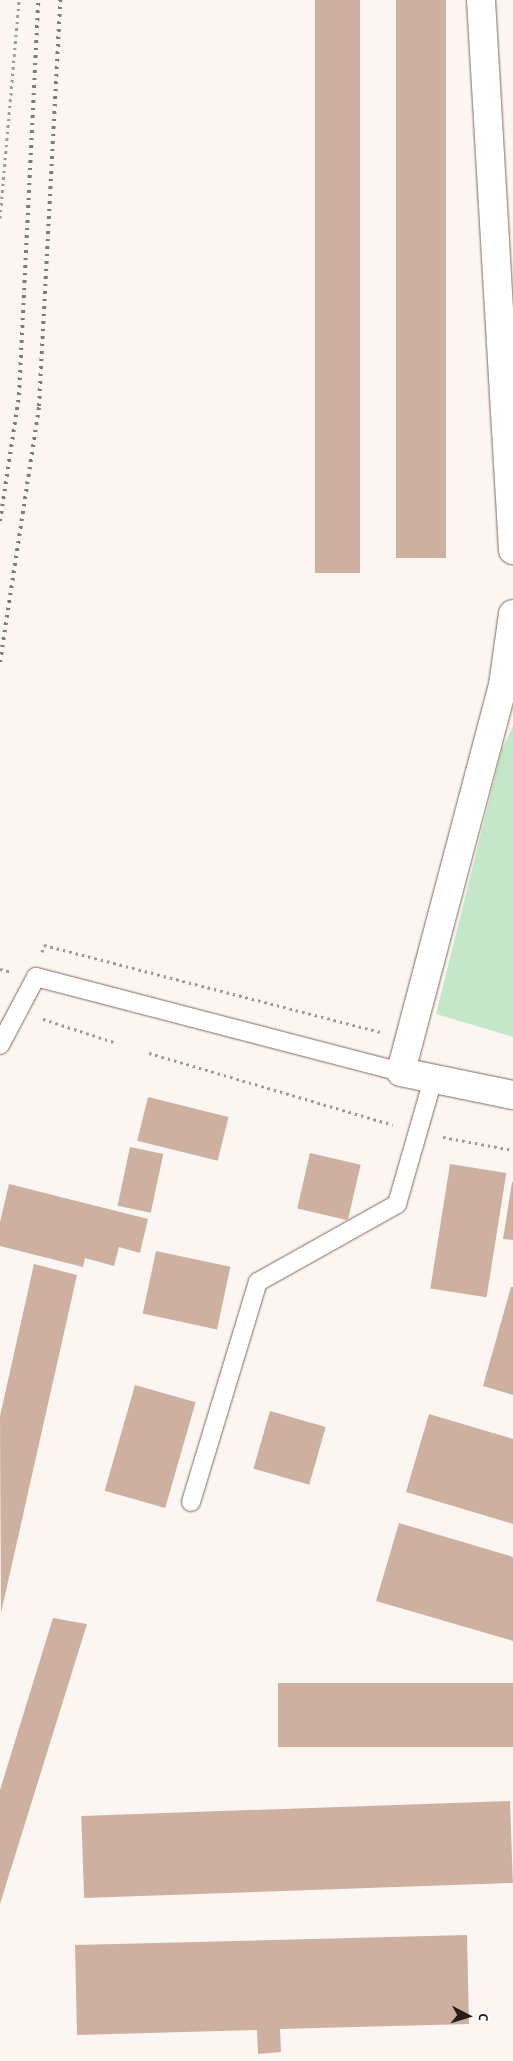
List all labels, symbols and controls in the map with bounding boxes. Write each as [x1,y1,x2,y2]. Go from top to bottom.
north arrow [443,1991,493,2041]
text: С [476,2013,490,2022]

